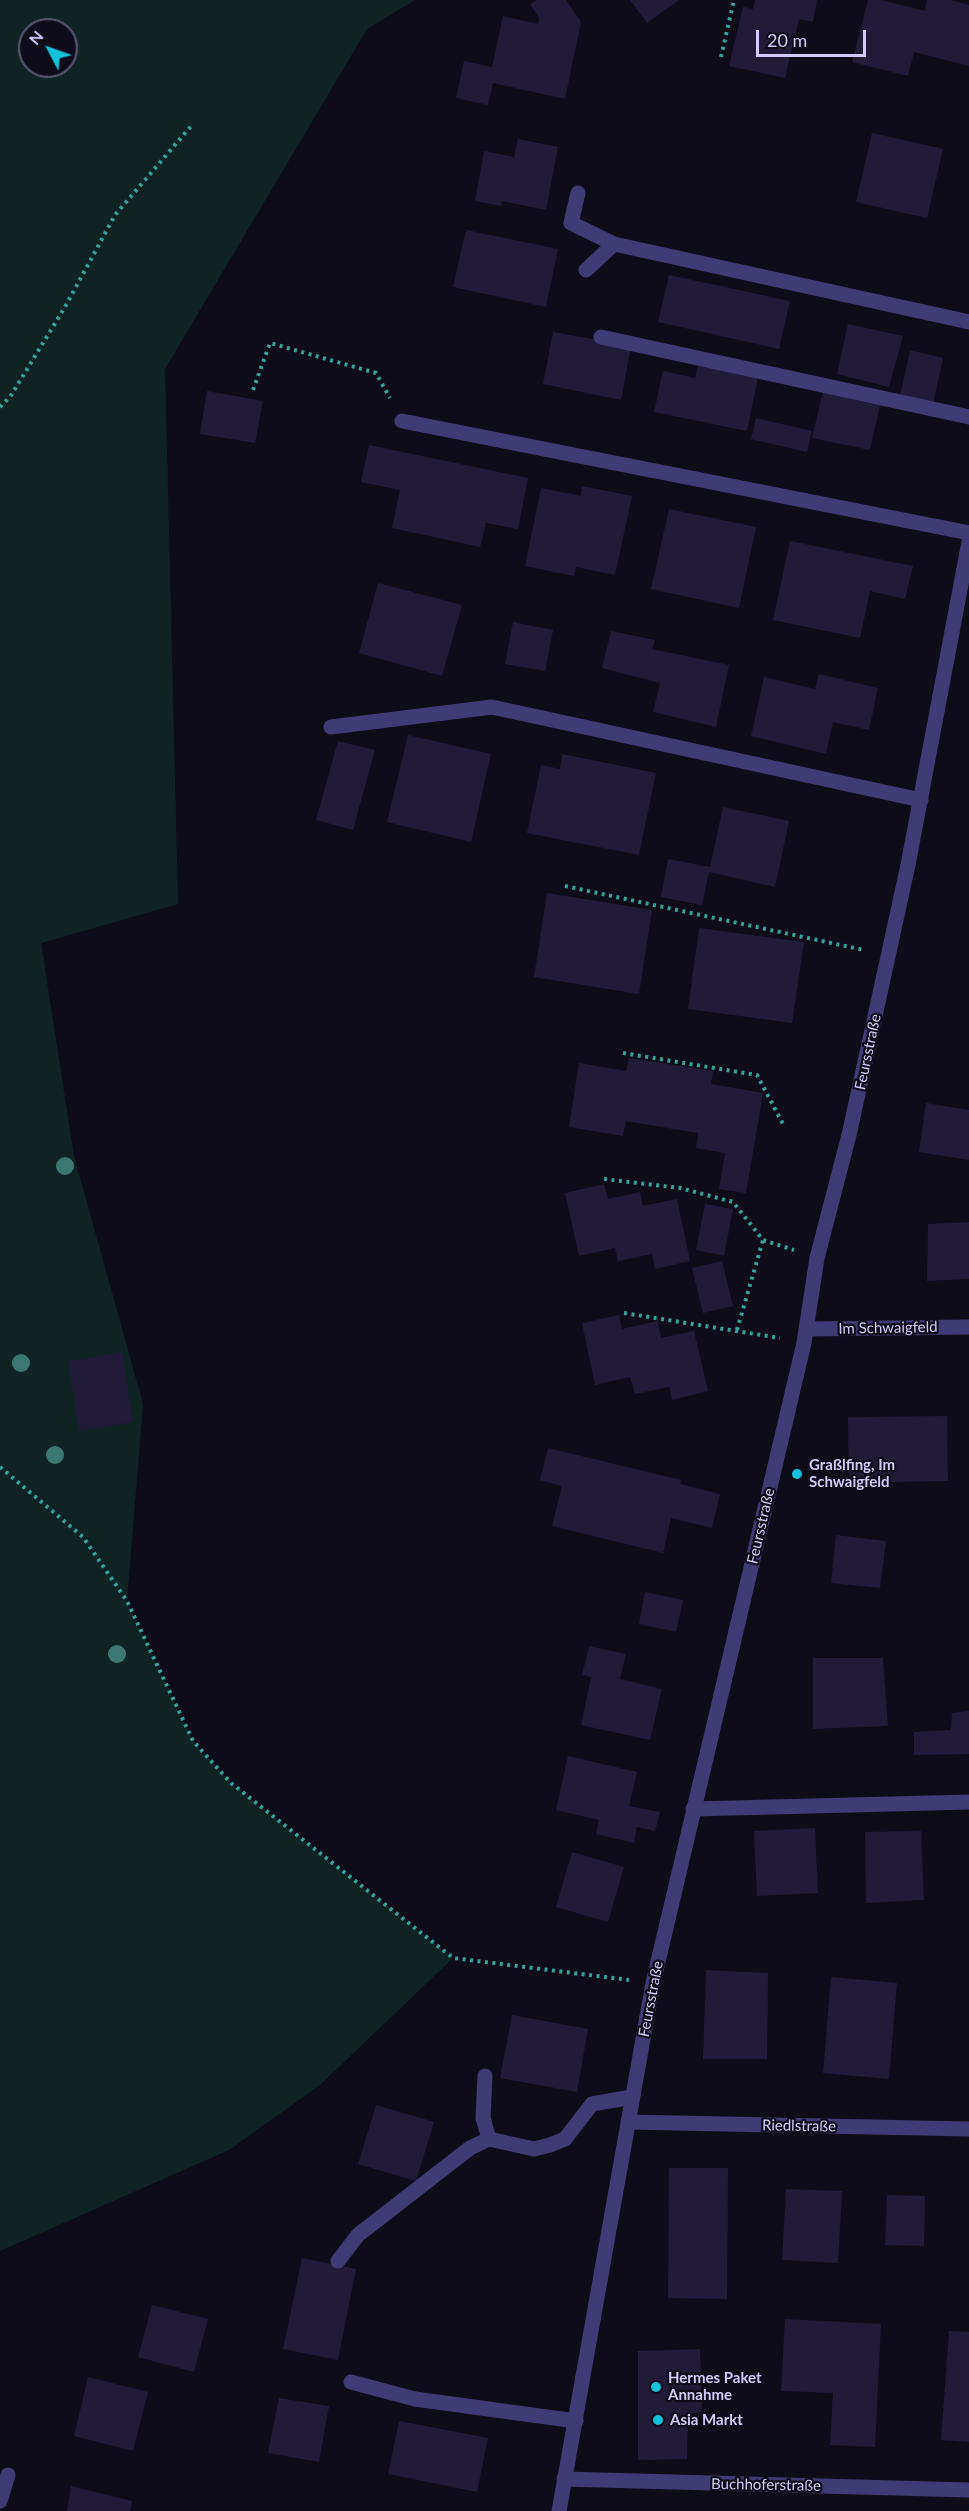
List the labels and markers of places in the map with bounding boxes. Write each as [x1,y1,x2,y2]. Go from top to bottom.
place label: Graßlfing, Im Schwaigfeld [809,1456,895,1491]
marker: Graßlfing, Im Schwaigfeld [790,1467,804,1481]
place label: Hermes Paket Annahme [668,2369,762,2404]
marker: Hermes Paket Annahme [649,2380,663,2394]
place label: Asia Markt [670,2411,743,2429]
marker: Asia Markt [651,2413,665,2427]

